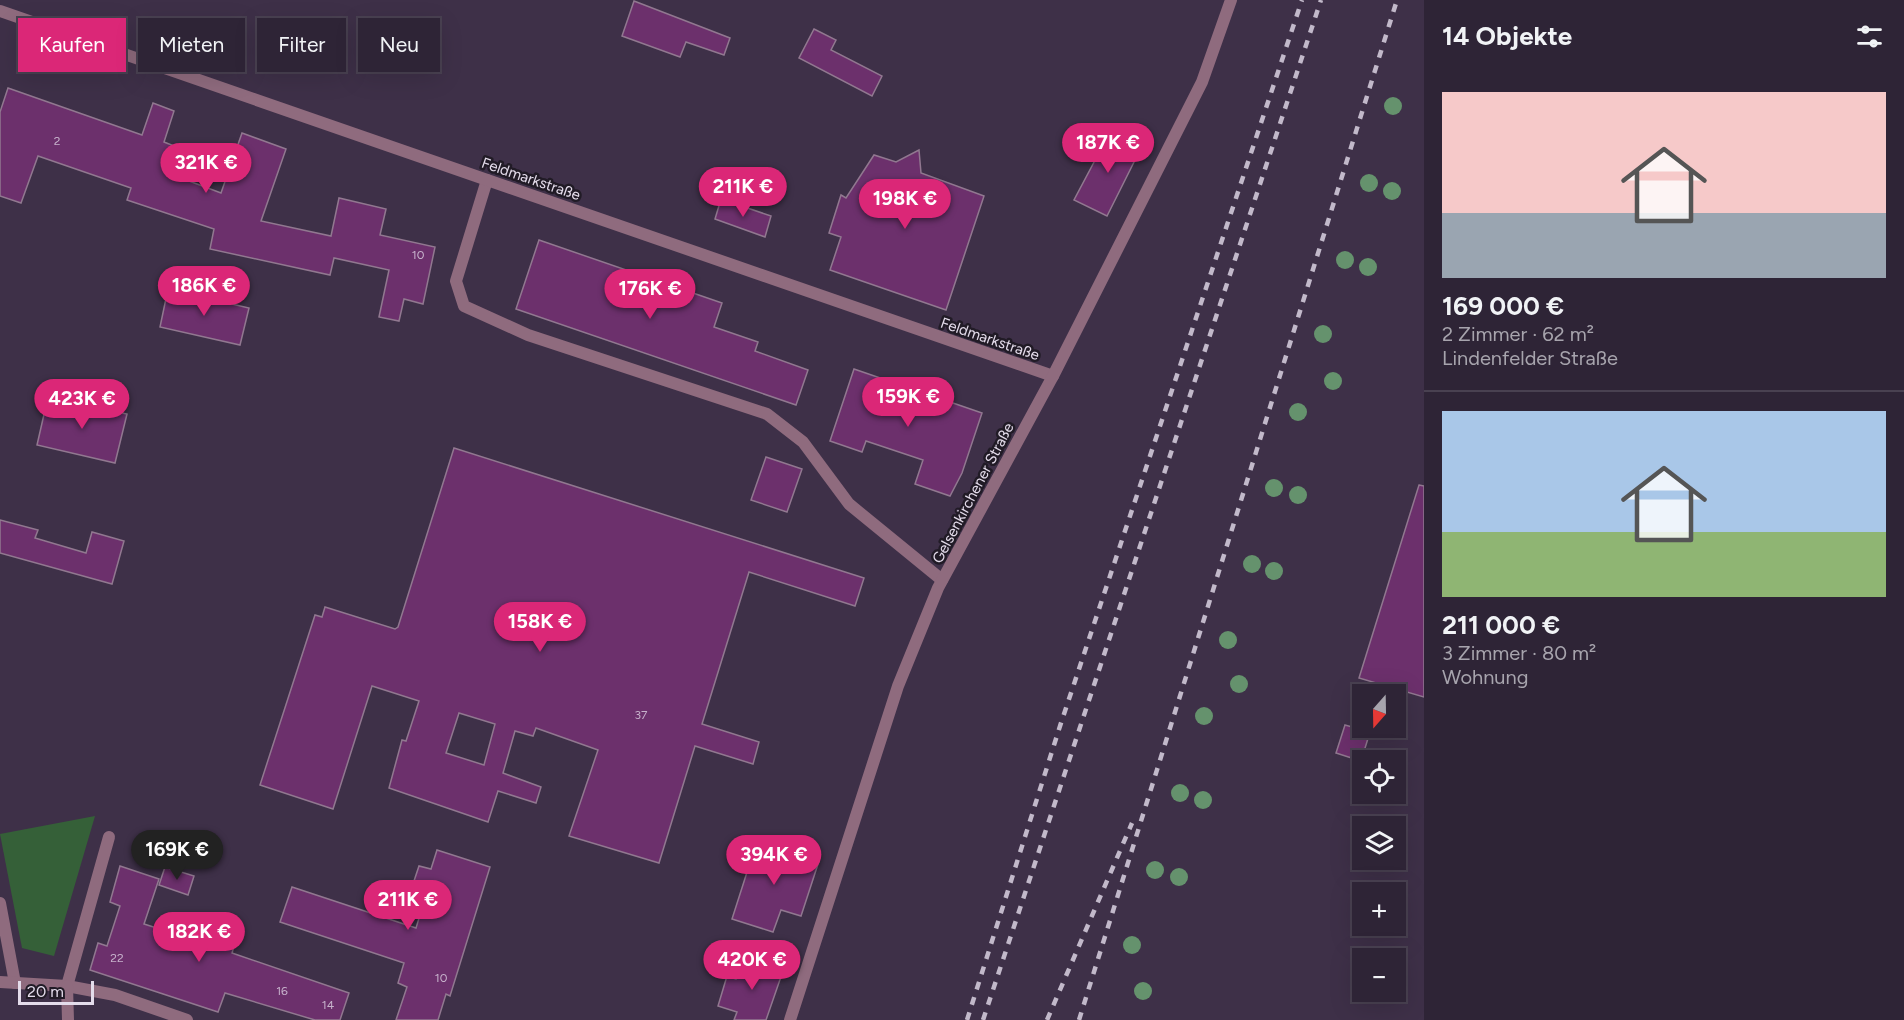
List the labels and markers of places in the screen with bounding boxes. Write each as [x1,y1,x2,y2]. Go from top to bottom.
pin: 187K € [1059,123,1157,174]
pin: 321K € [157,143,255,194]
pin: 211K € [694,167,792,218]
pin: 198K € [856,179,954,230]
pin: 186K € [155,266,253,317]
pin: 176K € [601,269,699,320]
pin: 159K € [859,377,957,428]
pin: 423K € [33,379,131,430]
pin: 158K € [491,602,589,653]
pin: 169K € [128,830,226,881]
pin: 394K € [725,835,823,886]
pin: 211K € [359,880,457,931]
pin: 182K € [150,912,248,963]
pin: 420K € [703,940,801,991]

